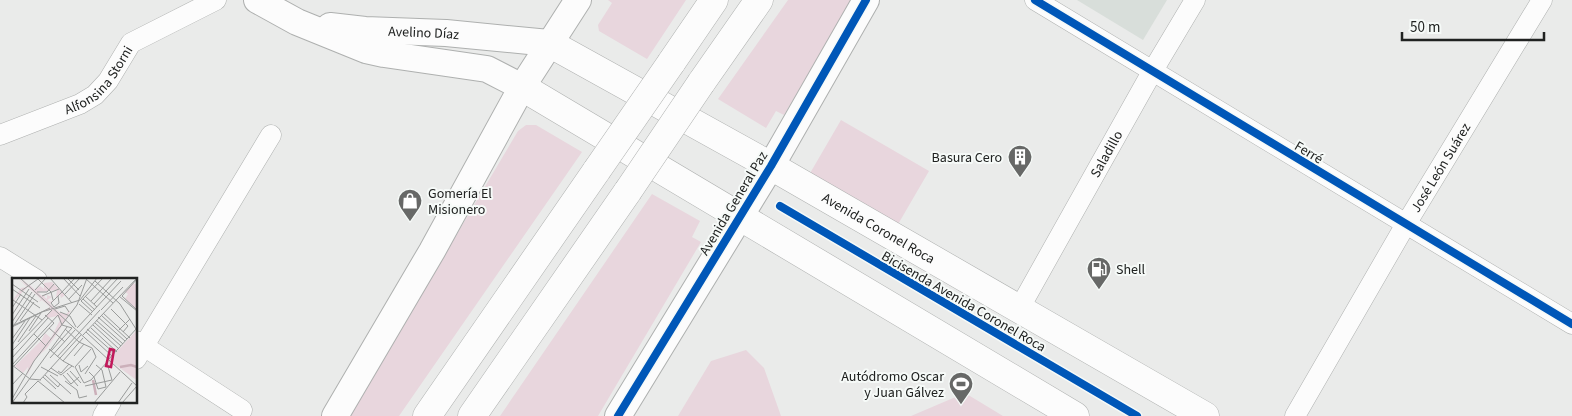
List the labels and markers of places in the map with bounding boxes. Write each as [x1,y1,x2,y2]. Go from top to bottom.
building icon: Basura Cero [1007,144,1033,178]
place label: Basura Cero [932,148,1002,168]
place label: Gomería El Misionero [428,184,492,220]
shop icon: Gomería El Misionero [397,188,423,222]
fuel station icon: Shell [1086,256,1112,290]
place label: Shell [1116,260,1146,280]
place label: Autódromo Oscar y Juan Gálvez [841,367,944,403]
sports icon: Autódromo Oscar y Juan Gálvez [948,371,974,405]

